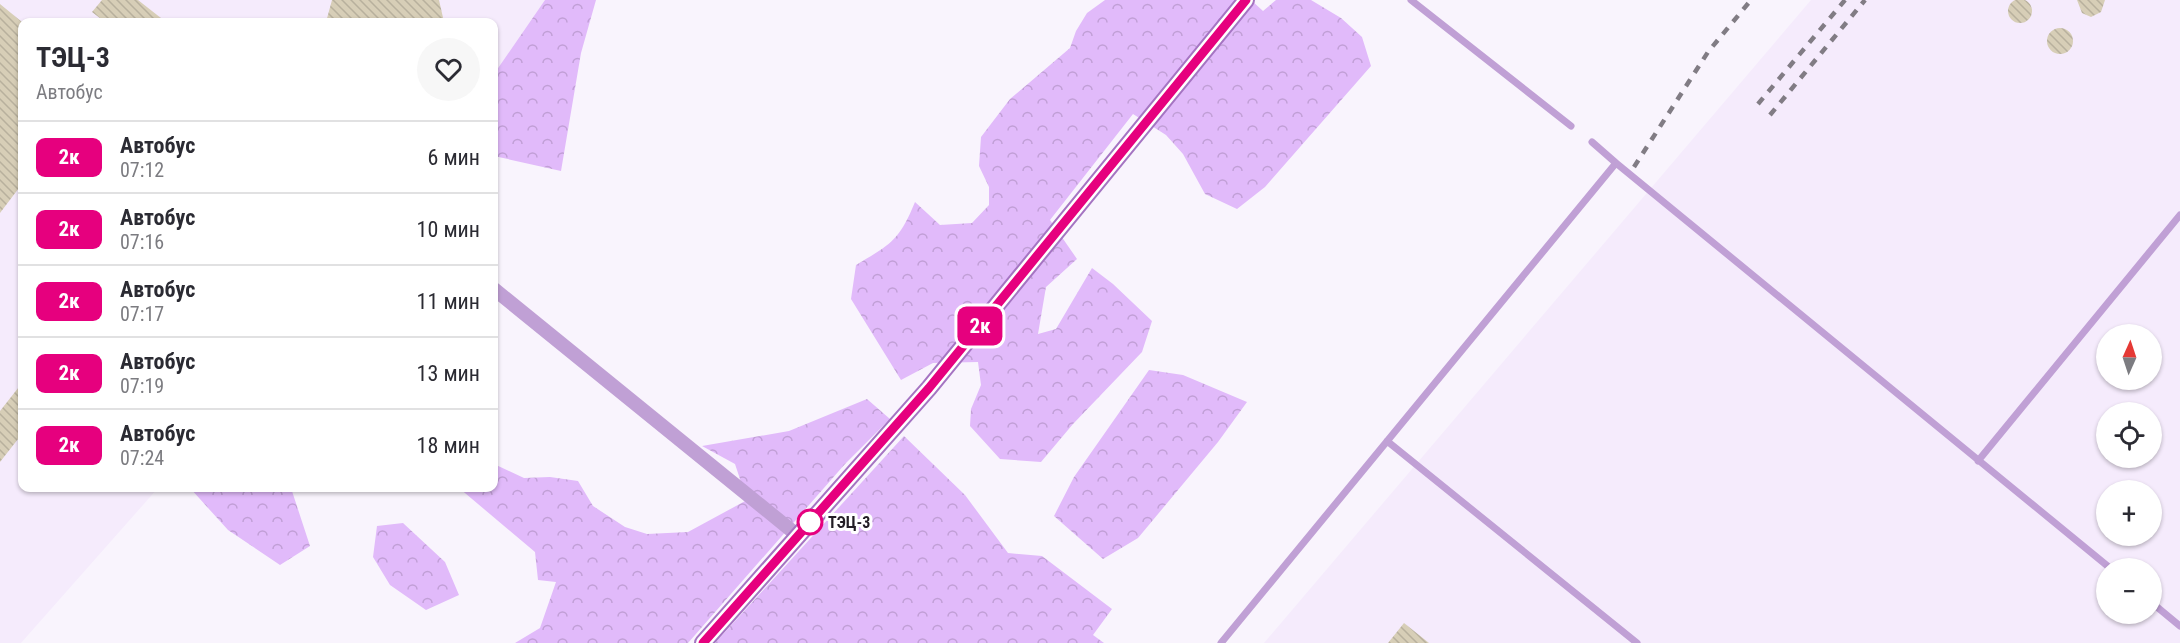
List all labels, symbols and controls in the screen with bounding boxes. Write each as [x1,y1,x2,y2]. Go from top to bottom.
button: heart [417,38,480,101]
text: ТЭЦ-3 [36,41,110,74]
text: Автобус [36,80,103,104]
text: Автобус [120,133,195,158]
text: 2к [58,145,80,169]
text: 6 мин [427,145,480,170]
text: 07:12 [120,158,164,182]
text: Автобус [120,205,195,230]
text: 2к [58,217,80,241]
text: 10 мин [417,217,480,242]
text: 07:16 [120,230,164,254]
text: Автобус [120,277,195,302]
text: 2к [58,289,80,313]
text: 11 мин [417,289,480,314]
text: 07:17 [120,302,164,326]
line badge: 2к [953,306,1007,346]
text: 2к [969,314,991,338]
north arrow [2096,324,2162,390]
map controls [2096,324,2162,624]
text: Автобус [120,349,195,374]
text: 2к [58,361,80,385]
text: 13 мин [417,361,480,386]
text: 07:19 [120,374,164,398]
button: locate [2096,402,2162,468]
text: Автобус [120,421,195,446]
text: 2к [58,433,80,457]
text: 18 мин [417,433,480,458]
text: 07:24 [120,446,164,470]
button: + [2096,480,2162,546]
marker: ТЭЦ-3 [797,509,823,535]
place label: ТЭЦ-3 [828,513,870,532]
button: − [2096,558,2162,624]

